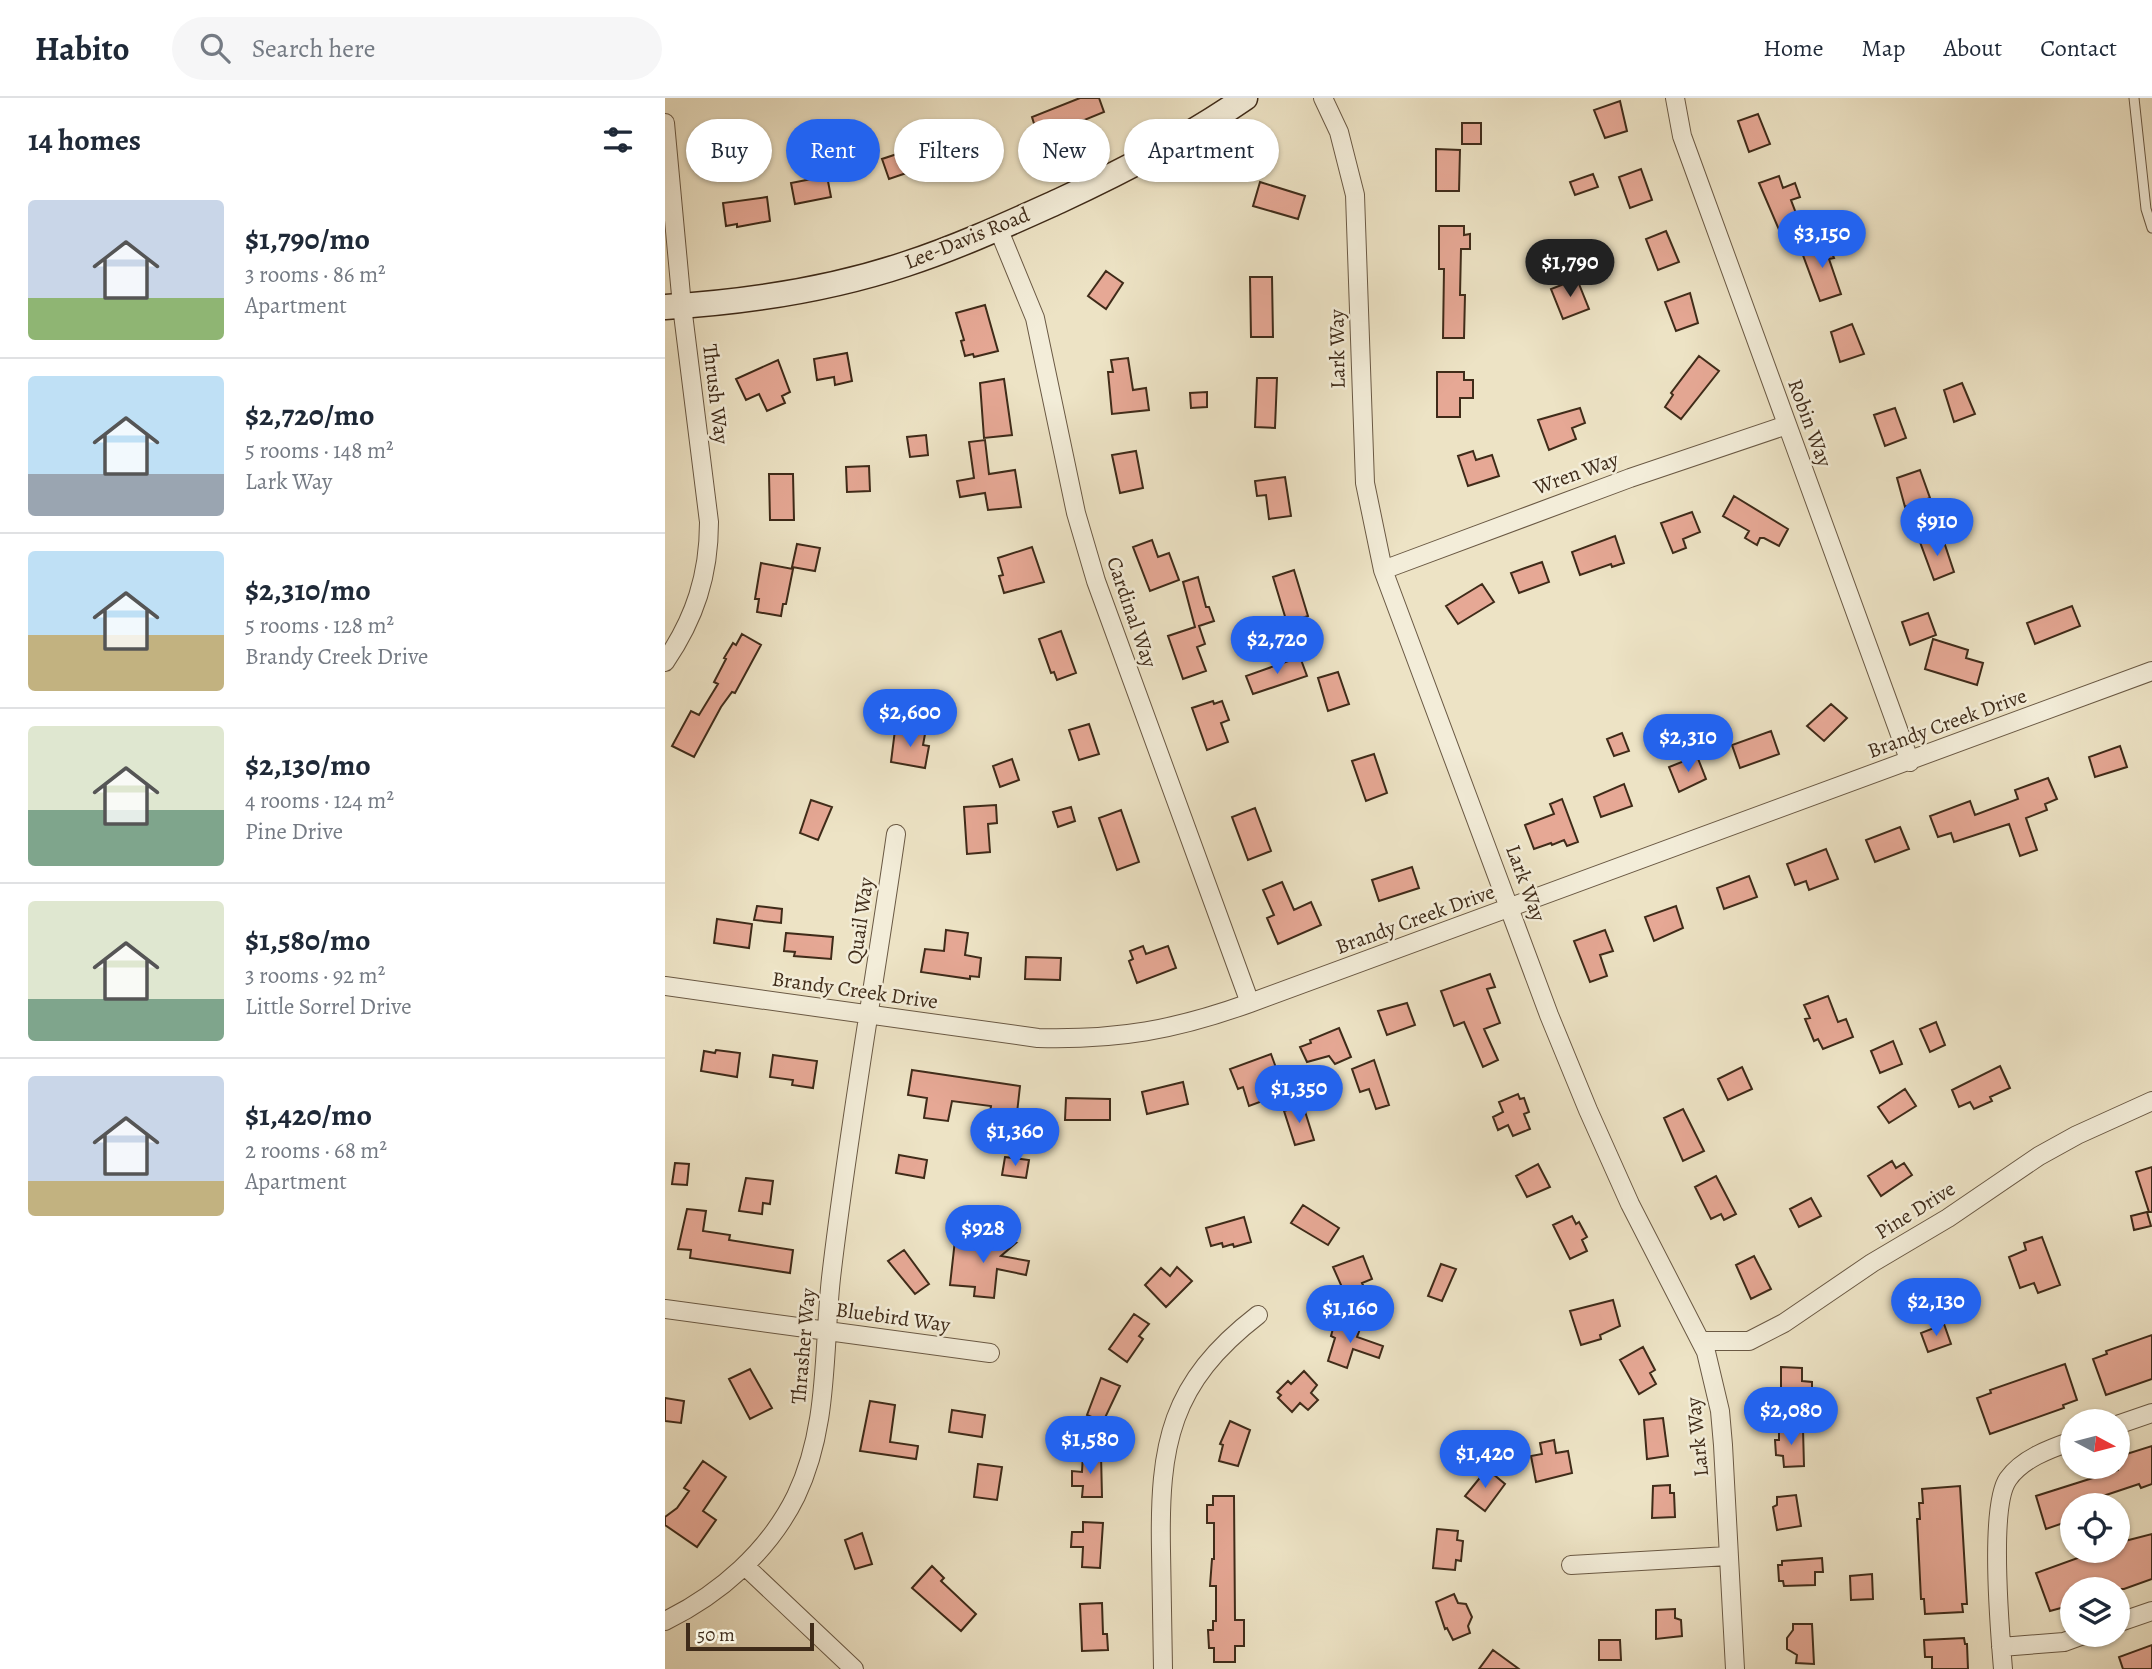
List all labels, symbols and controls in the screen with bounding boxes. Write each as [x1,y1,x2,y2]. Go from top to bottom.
search box [172,17,662,80]
text: Habito [35,26,130,71]
icon: search [196,29,234,67]
text: Search here [252,31,375,66]
text: Home [1763,32,1824,64]
text: Map [1862,32,1906,64]
text: About [1944,32,2002,64]
text: Contact [2040,32,2117,64]
chip: Buy [686,119,772,182]
chip: Rent [786,119,880,182]
chip: Filters [894,119,1004,182]
chip: New [1018,119,1110,182]
chip: Apartment [1124,119,1279,182]
text: 14 homes [28,120,141,160]
icon: filters [599,121,637,159]
street label: Lee-Davis Road [900,200,1034,276]
pin: $3,150 [1765,211,1879,270]
text: $3,150 [1794,217,1850,248]
text: $1,790/mo [245,219,370,259]
icon: home [84,228,168,312]
pin: $1,790 [1513,240,1627,299]
text: $1,790 [1541,246,1599,277]
text: 3 rooms · 86 m² [245,259,386,290]
text: Apartment [245,290,347,321]
street label: Lark Way [1322,308,1352,389]
street label: Thrush Way [696,342,736,446]
street label: Robin Way [1781,375,1839,471]
text: $2,720/mo [245,395,374,435]
icon: home [84,404,168,488]
text: 5 rooms · 148 m² [245,435,394,466]
street label: Wren Way [1529,445,1623,502]
text: Lark Way [245,466,332,497]
pin: $910 [1896,498,1978,558]
text: $910 [1916,505,1958,536]
street label: Cardinal Way [1100,553,1164,672]
text: $2,310/mo [245,570,371,610]
icon: home [84,579,168,663]
text: 5 rooms · 128 m² [245,610,394,641]
pin: $2,720 [1220,616,1334,676]
text: $2,720 [1247,623,1307,654]
text: Brandy Creek Drive [245,641,428,672]
street label: Brandy Creek Drive [1864,681,2030,765]
pin: $2,600 [853,690,967,749]
text: $2,600 [879,696,941,727]
pin: $2,310 [1631,714,1745,774]
text: $2,310 [1659,721,1717,752]
text: $2,130/mo [245,745,371,785]
icon: home [84,754,168,838]
text: 4 rooms · 124 m² [245,785,394,816]
text: Pine Drive [245,816,343,847]
street label: Lark Way [1499,841,1553,926]
street label: Quail Way [840,875,880,966]
street label: Brandy Creek Drive [1332,877,1498,961]
text: $1,580/mo [245,920,371,960]
icon: home [84,929,168,1013]
text: 3 rooms · 92 m² [245,960,385,991]
street label: Brandy Creek Drive [770,964,940,1016]
text: Little Sorrel Drive [245,991,411,1022]
pin: $1,350 [1242,1066,1356,1125]
text: $1,350 [1271,1072,1327,1103]
text: $1,420/mo [245,1095,372,1135]
icon: home [84,1104,168,1188]
pin: $1,360 [958,1108,1072,1168]
text: $1,360 [986,1115,1044,1146]
text: 2 rooms · 68 m² [245,1135,387,1166]
text: Apartment [245,1166,347,1197]
street label: Pine Drive [1870,1174,1960,1246]
pin: $928 [942,1206,1024,1265]
text: $928 [961,1212,1005,1243]
pin: $2,130 [1879,1278,1993,1338]
text: $2,130 [1907,1285,1965,1316]
street label: Thrasher Way [784,1286,822,1405]
pin: $1,160 [1293,1286,1407,1345]
text: $1,160 [1322,1292,1378,1323]
street label: Bluebird Way [834,1295,952,1339]
pin: $2,080 [1734,1388,1848,1447]
text: $2,080 [1760,1394,1822,1425]
street label: Lark Way [1679,1395,1715,1478]
north arrow [2060,1409,2130,1479]
map controls [2060,1409,2130,1647]
pin: $1,580 [1033,1416,1147,1476]
text: $1,580 [1061,1423,1119,1454]
pin: $1,420 [1428,1430,1542,1490]
text: $1,420 [1456,1437,1514,1468]
button: locate [2060,1493,2130,1563]
button: layers [2060,1577,2130,1647]
scale bar [686,1620,814,1652]
text: 50 m [697,1622,735,1648]

